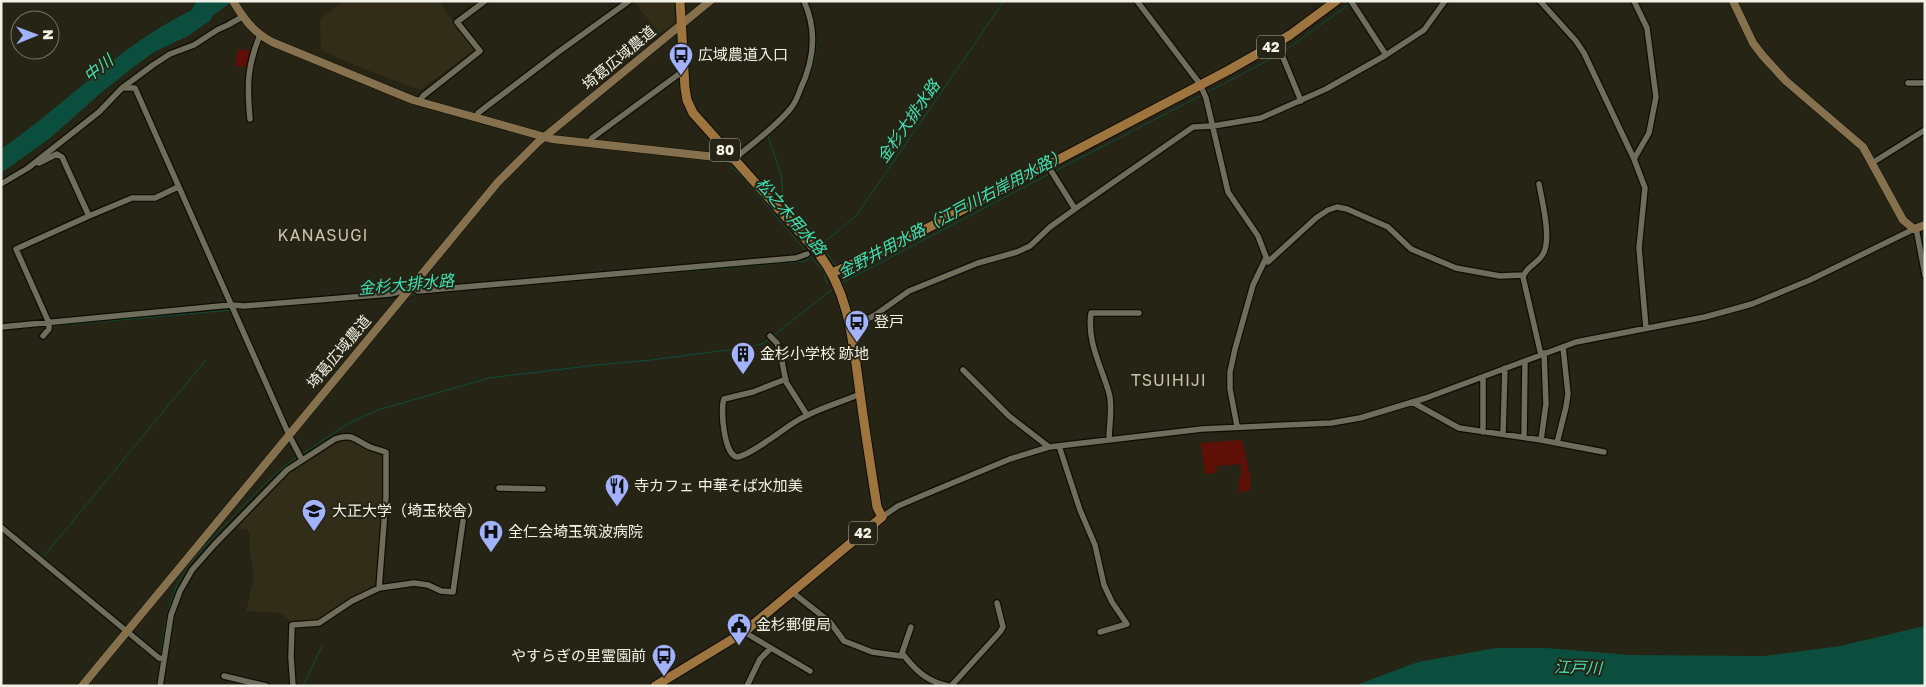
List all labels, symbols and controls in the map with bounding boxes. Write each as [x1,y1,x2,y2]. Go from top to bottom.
north arrow [10,10,60,60]
street label: 埼葛広域農道 [578,21,659,93]
text: N [40,29,57,40]
road number: 42 [1257,36,1285,58]
bus stop icon: 広域農道入口 [668,42,694,76]
place label: 広域農道入口 [698,45,788,63]
water label: 中川 [79,49,118,86]
water label: 金杉大排水路 [872,74,945,166]
road number: 80 [710,138,740,162]
water label: 金野井用水路（江戸川右岸用水路） [834,144,1070,282]
water label: 松之木用水路 [752,173,831,260]
district label: KANASUGI [277,225,369,245]
water label: 金杉大排水路 [357,270,457,298]
bus stop icon: 登戸 [844,309,870,343]
street label: 埼葛広域農道 [302,311,374,392]
place label: 登戸 [874,312,904,330]
building icon: 金杉小学校 跡地 [730,341,756,375]
place label: 金杉小学校 跡地 [760,344,869,362]
district label: TSUIHIJI [1131,370,1207,390]
restaurant icon: 寺カフェ 中華そば水加美 [604,473,630,507]
place label: 寺カフェ 中華そば水加美 [634,476,803,494]
school or university icon: 大正大学（埼玉校舎） [301,498,327,532]
place label: 大正大学（埼玉校舎） [332,501,482,519]
hospital icon: 全仁会埼玉筑波病院 [478,519,504,553]
place label: 全仁会埼玉筑波病院 [508,522,643,540]
road number: 42 [849,522,877,544]
public building icon: 金杉郵便局 [726,612,752,646]
place label: 金杉郵便局 [756,615,831,633]
bus stop icon: やすらぎの里霊園前 [651,643,677,677]
place label: やすらぎの里霊園前 [511,646,646,664]
water label: 江戸川 [1554,656,1604,678]

